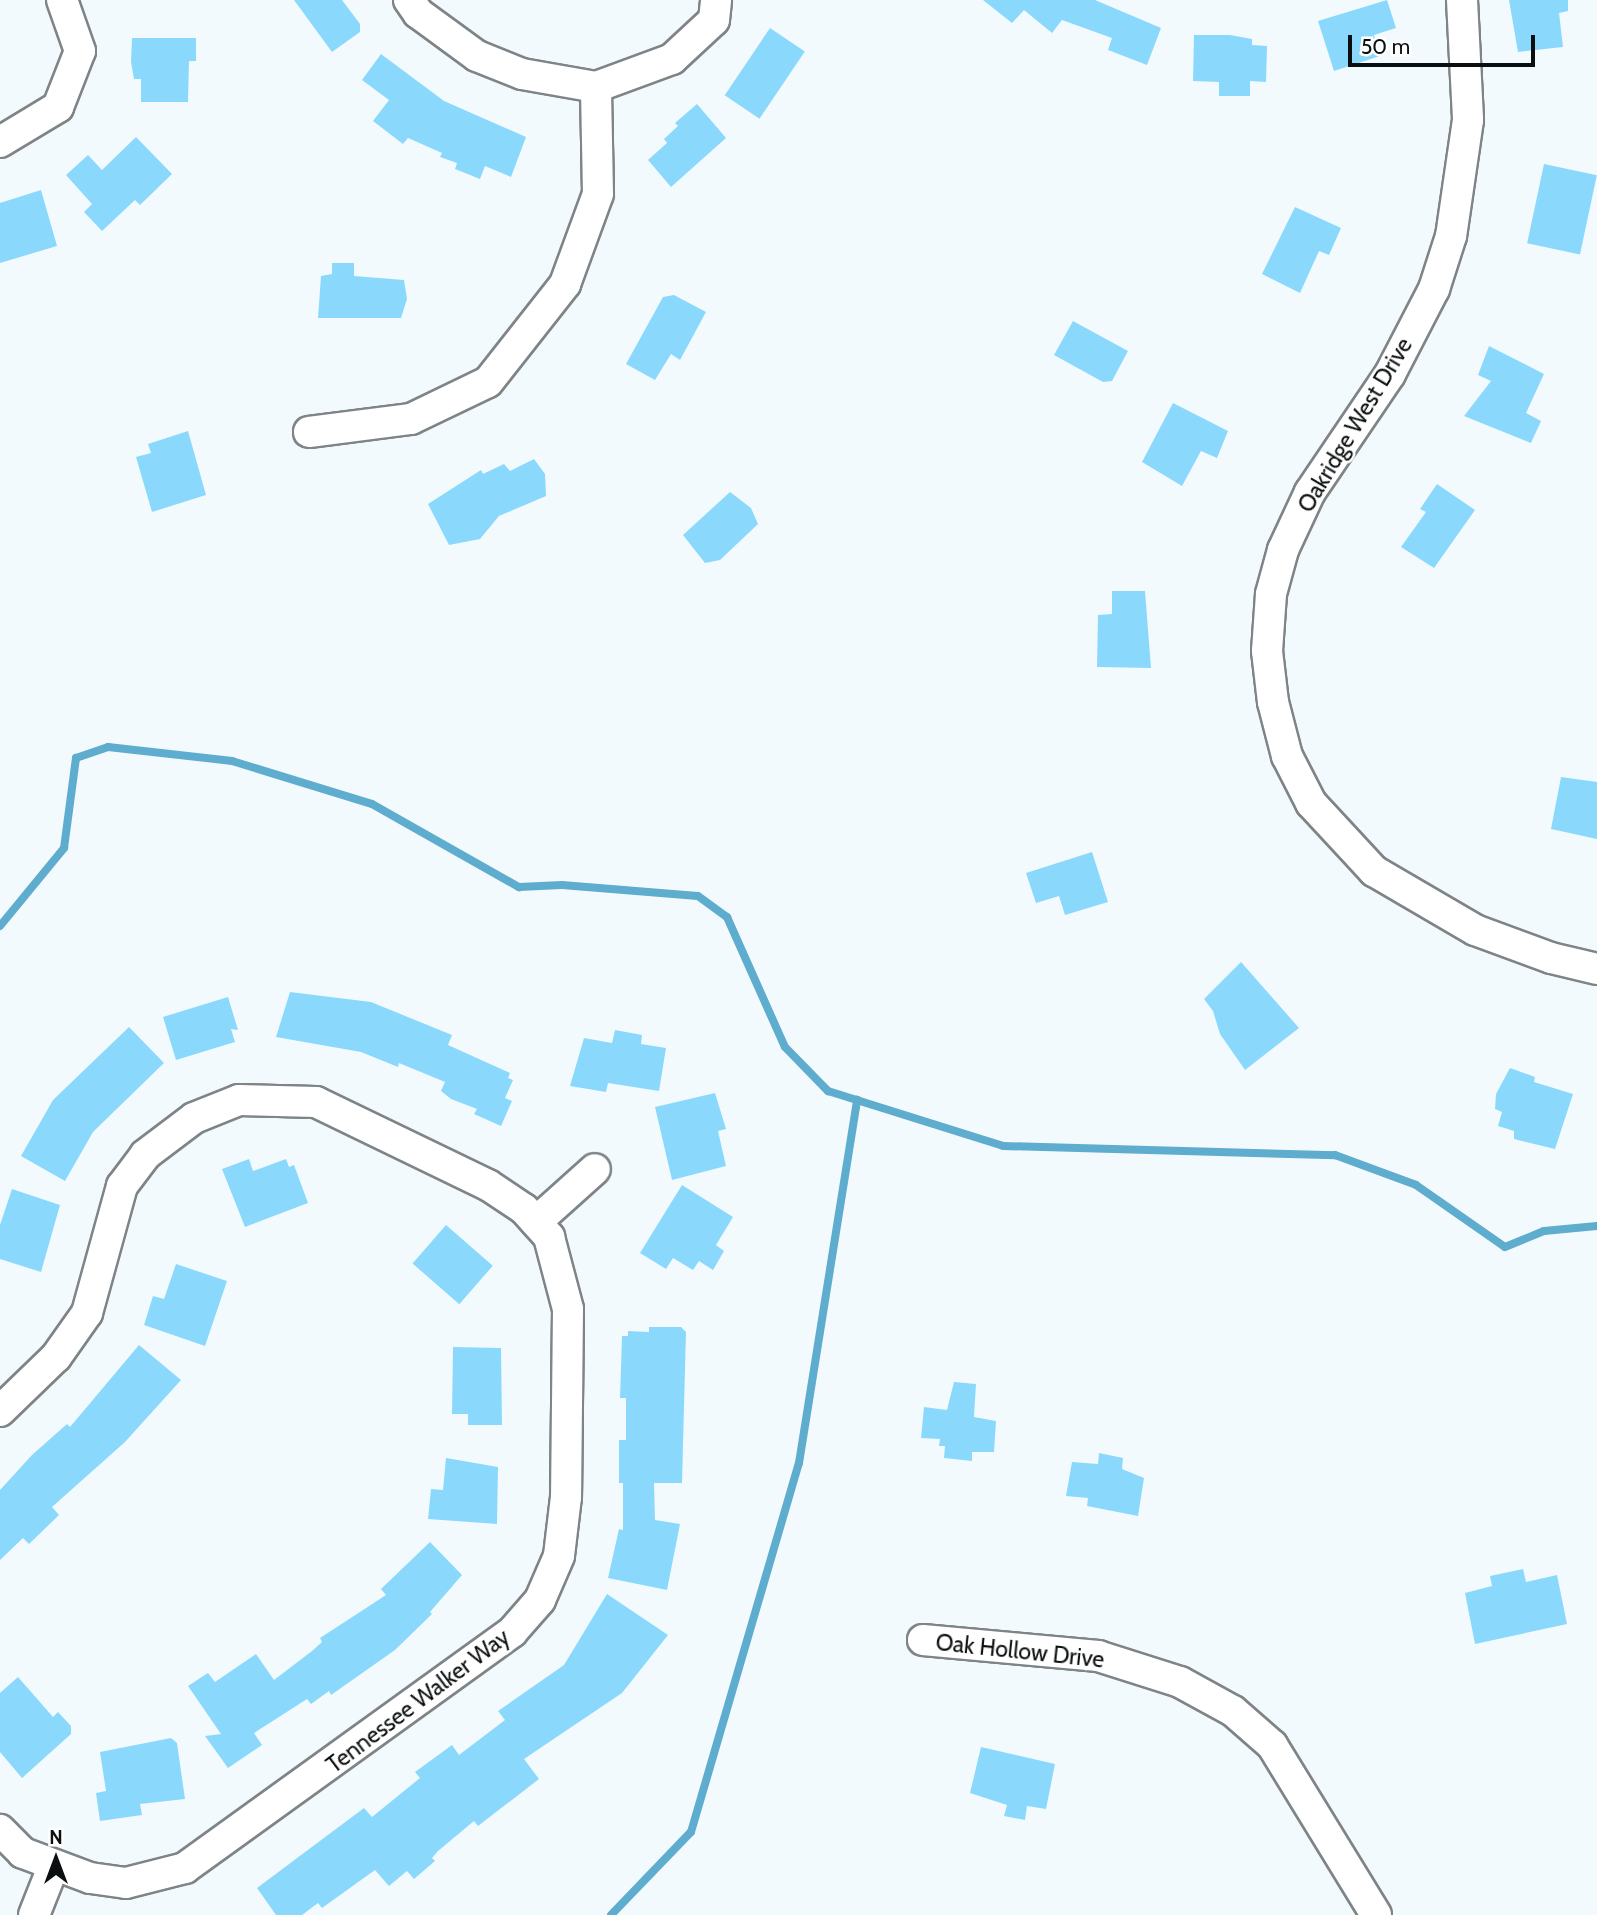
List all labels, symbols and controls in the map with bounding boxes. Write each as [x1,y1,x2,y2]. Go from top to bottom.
scale bar [1352,21,1539,65]
text: 50 m [1361,34,1410,59]
street label: Oakridge West Drive [1292,333,1418,517]
street label: Tennessee Walker Way [321,1623,515,1779]
street label: Oak Hollow Drive [934,1628,1106,1674]
north arrow [21,1824,91,1894]
text: N [49,1826,63,1849]

